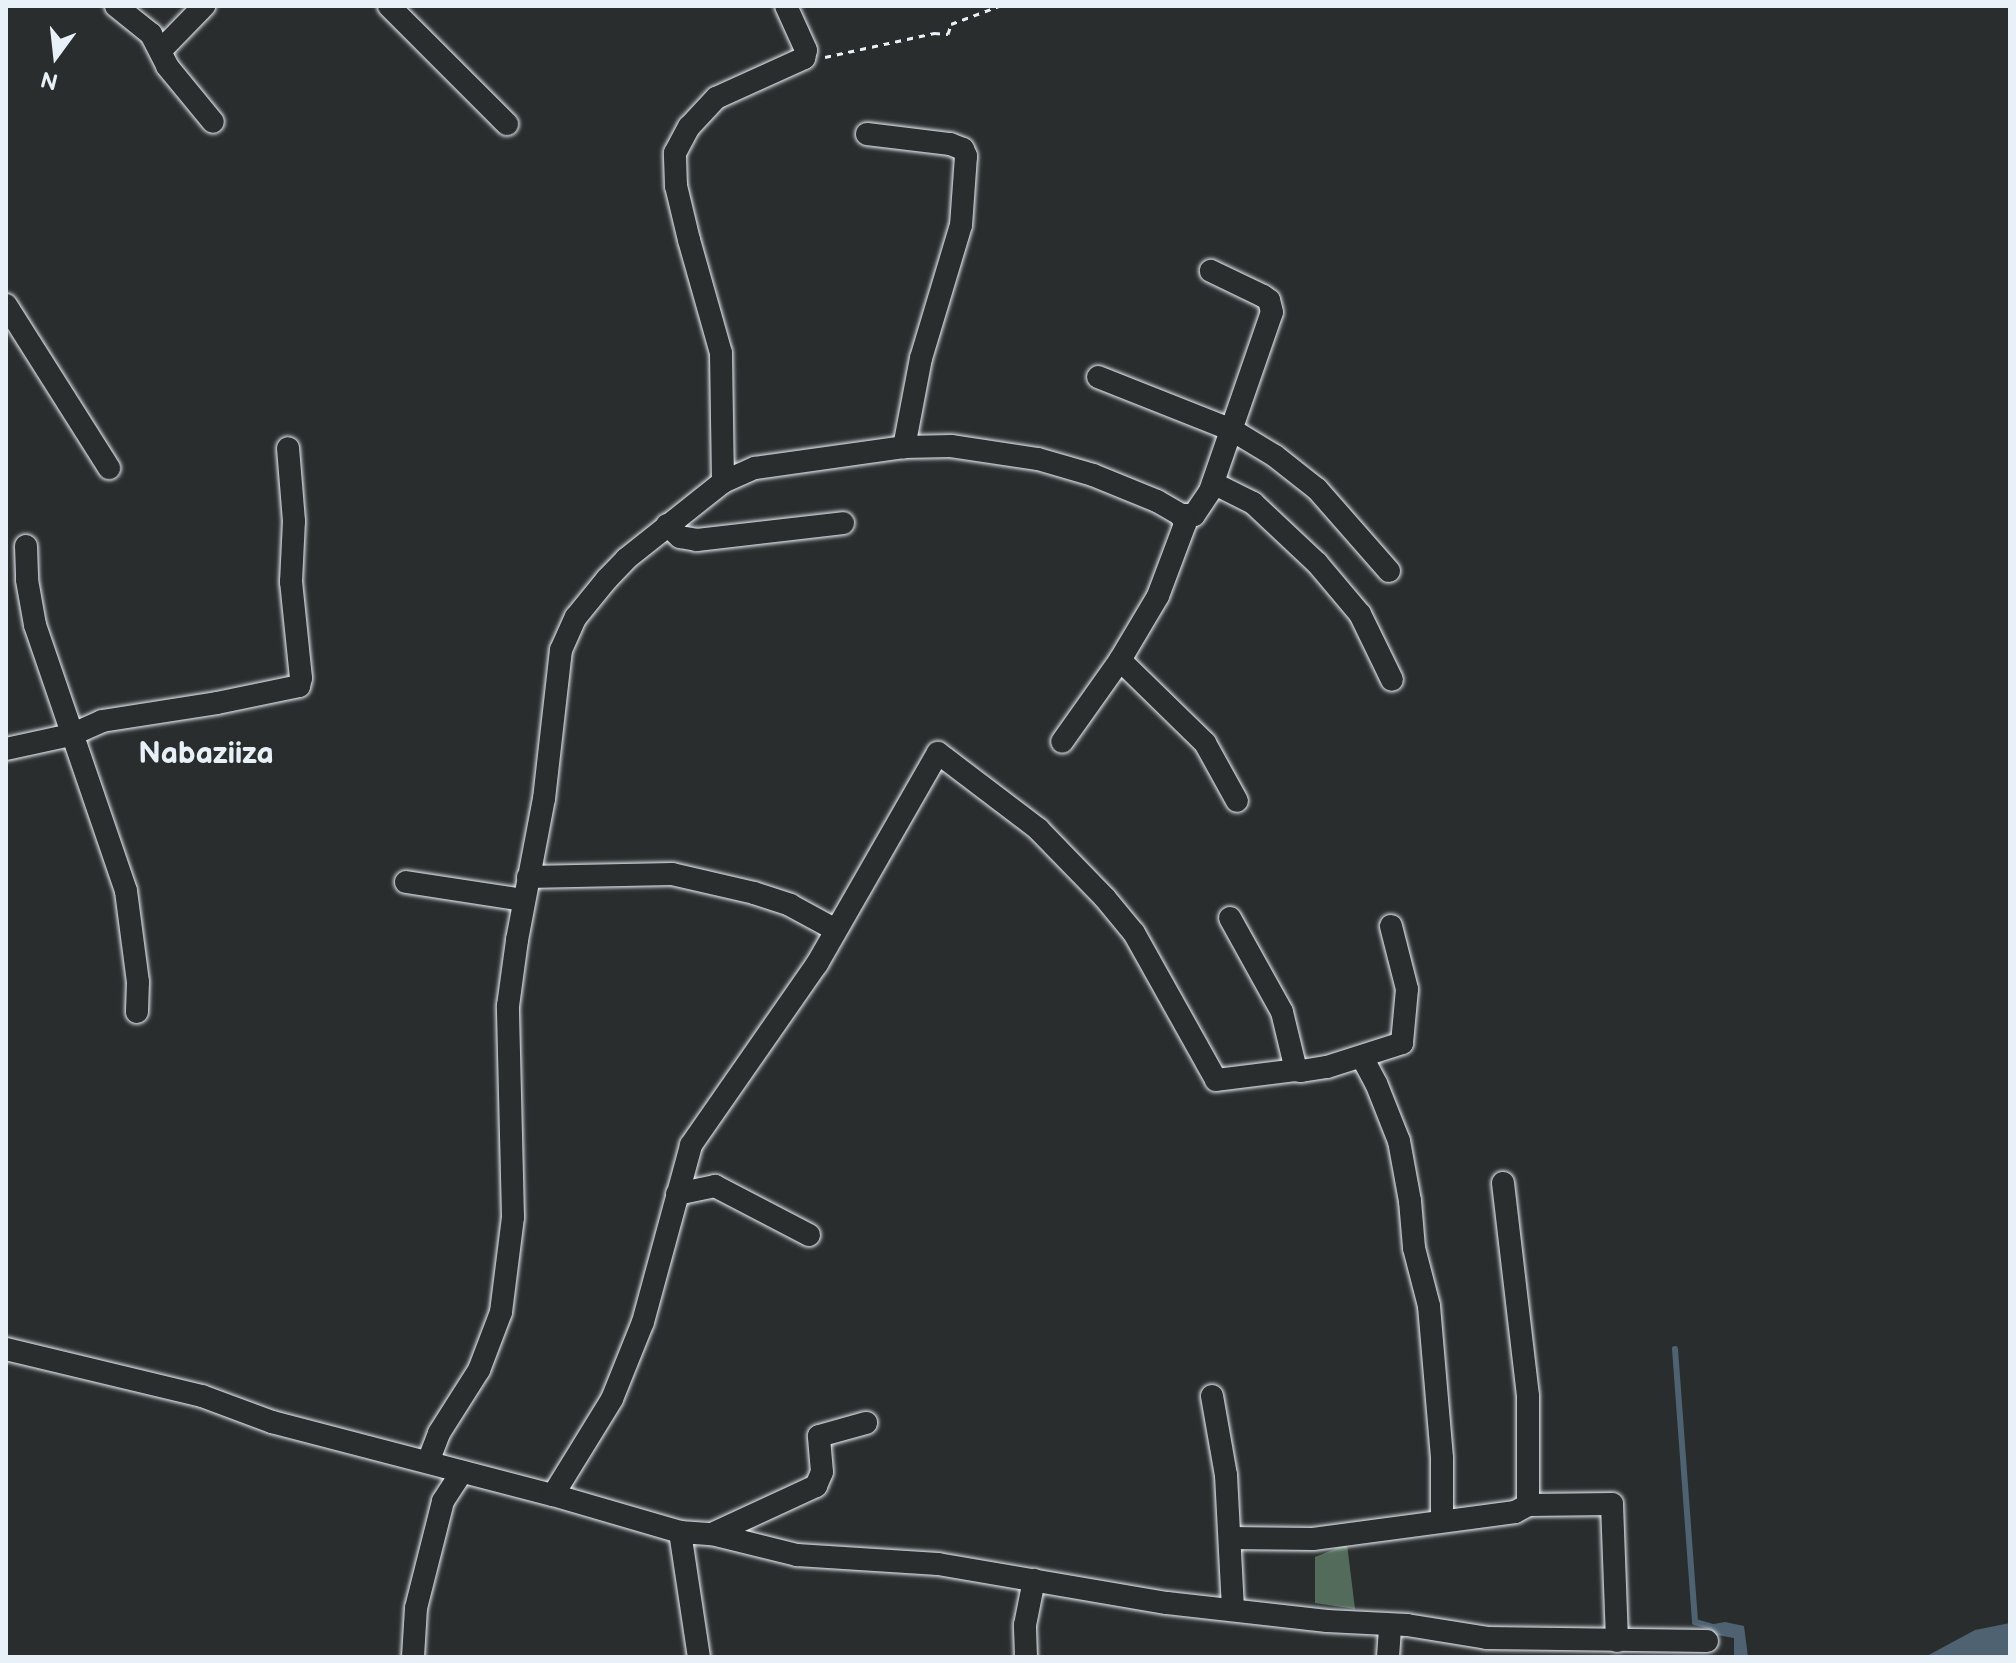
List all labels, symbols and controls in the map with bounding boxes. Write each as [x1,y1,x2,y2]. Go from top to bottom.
north arrow [16,16,96,96]
text: N [38,64,61,95]
district label: Nabaziiza [138,736,274,772]

